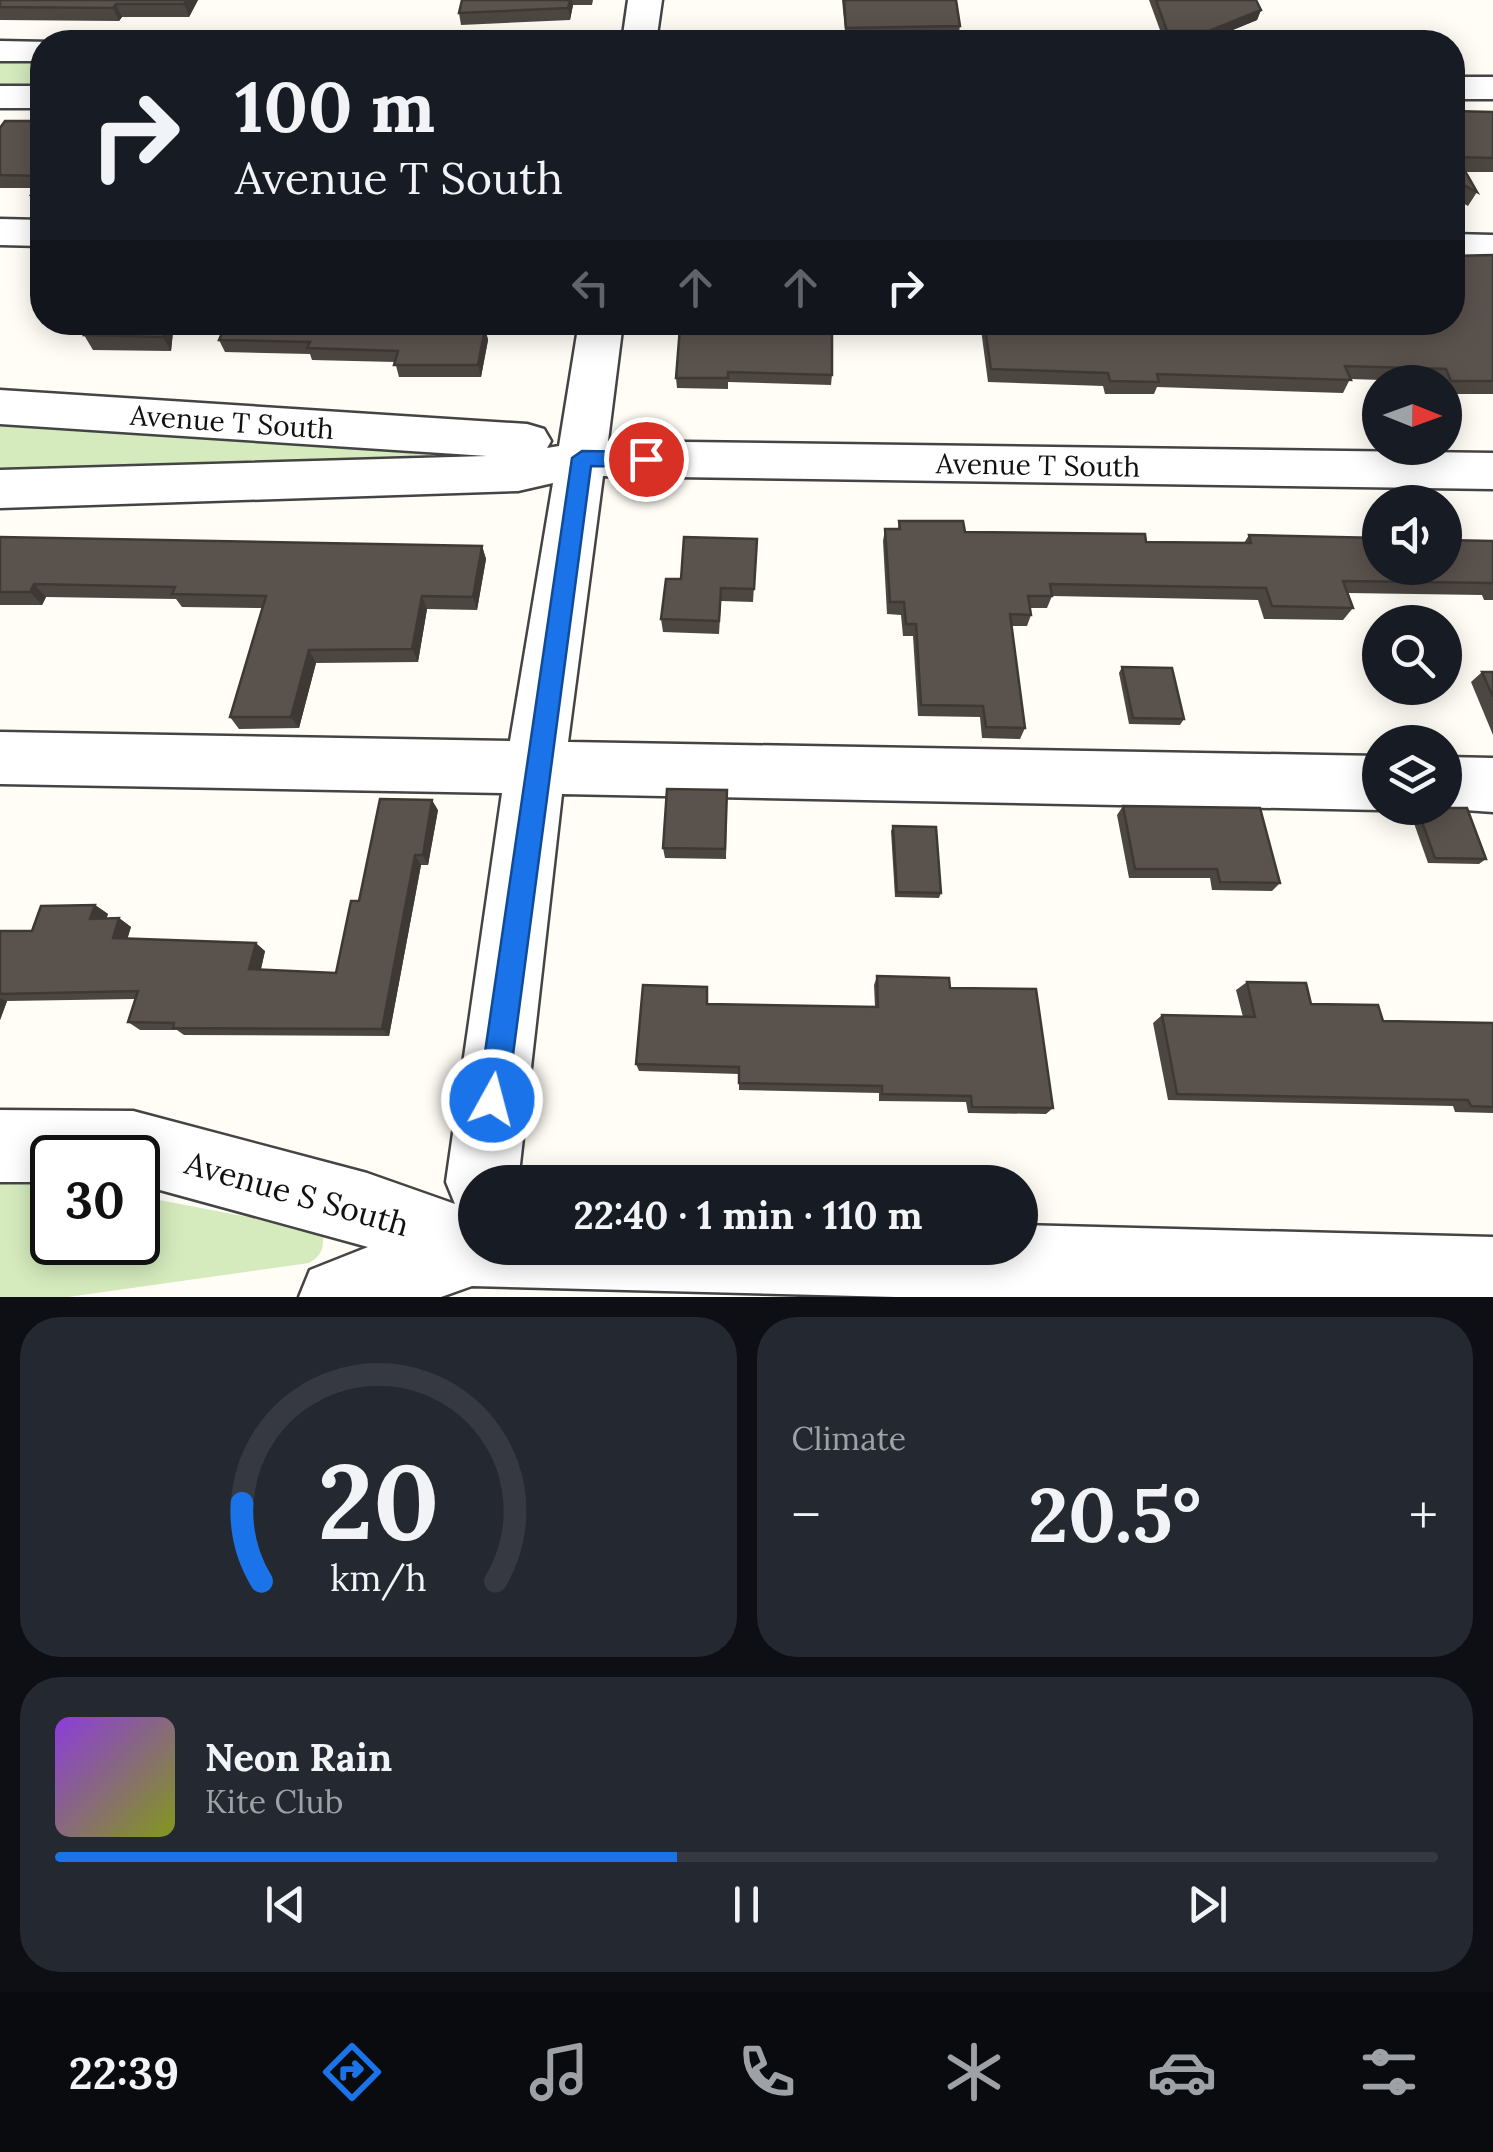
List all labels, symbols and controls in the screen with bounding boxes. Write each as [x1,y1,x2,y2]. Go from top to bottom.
text: 100 m [235,62,435,151]
icon: right [70,70,200,200]
text: Avenue T South [235,149,563,206]
icon: left [563,260,618,315]
icon: ahead [668,260,723,315]
icon: ahead [773,260,828,315]
icon: right [878,260,933,315]
north arrow [1362,365,1462,465]
map controls [1362,365,1462,825]
street label: Avenue T South [128,397,335,447]
pin [604,417,689,502]
icon: arrive [619,432,674,487]
street label: Avenue T South [935,445,1140,485]
button: sound [1362,485,1462,585]
button: search [1362,605,1462,705]
button: layers [1362,725,1462,825]
position arrow [440,1048,544,1152]
speed limit sign: 30 [30,1135,160,1265]
street label: Avenue S South [179,1142,414,1245]
text: 22:40 · 1 min · 110 m [573,1191,923,1239]
text: Climate [792,1418,906,1459]
text: 20 [317,1434,439,1567]
text: 20.5° [1028,1467,1201,1563]
text: − [792,1480,821,1550]
text: + [1409,1480,1438,1550]
text: km/h [330,1555,427,1601]
text: Neon Rain [205,1733,392,1781]
text: Kite Club [205,1781,343,1822]
icon: previous [258,1877,313,1932]
icon: pause [719,1877,774,1932]
icon: next [1180,1877,1235,1932]
icon: directions [317,2037,387,2107]
icon: music [524,2037,594,2107]
icon: phone [732,2037,802,2107]
icon: climate [939,2037,1009,2107]
icon: car [1147,2037,1217,2107]
icon: filters [1354,2037,1424,2107]
text: 22:39 [69,2044,179,2101]

